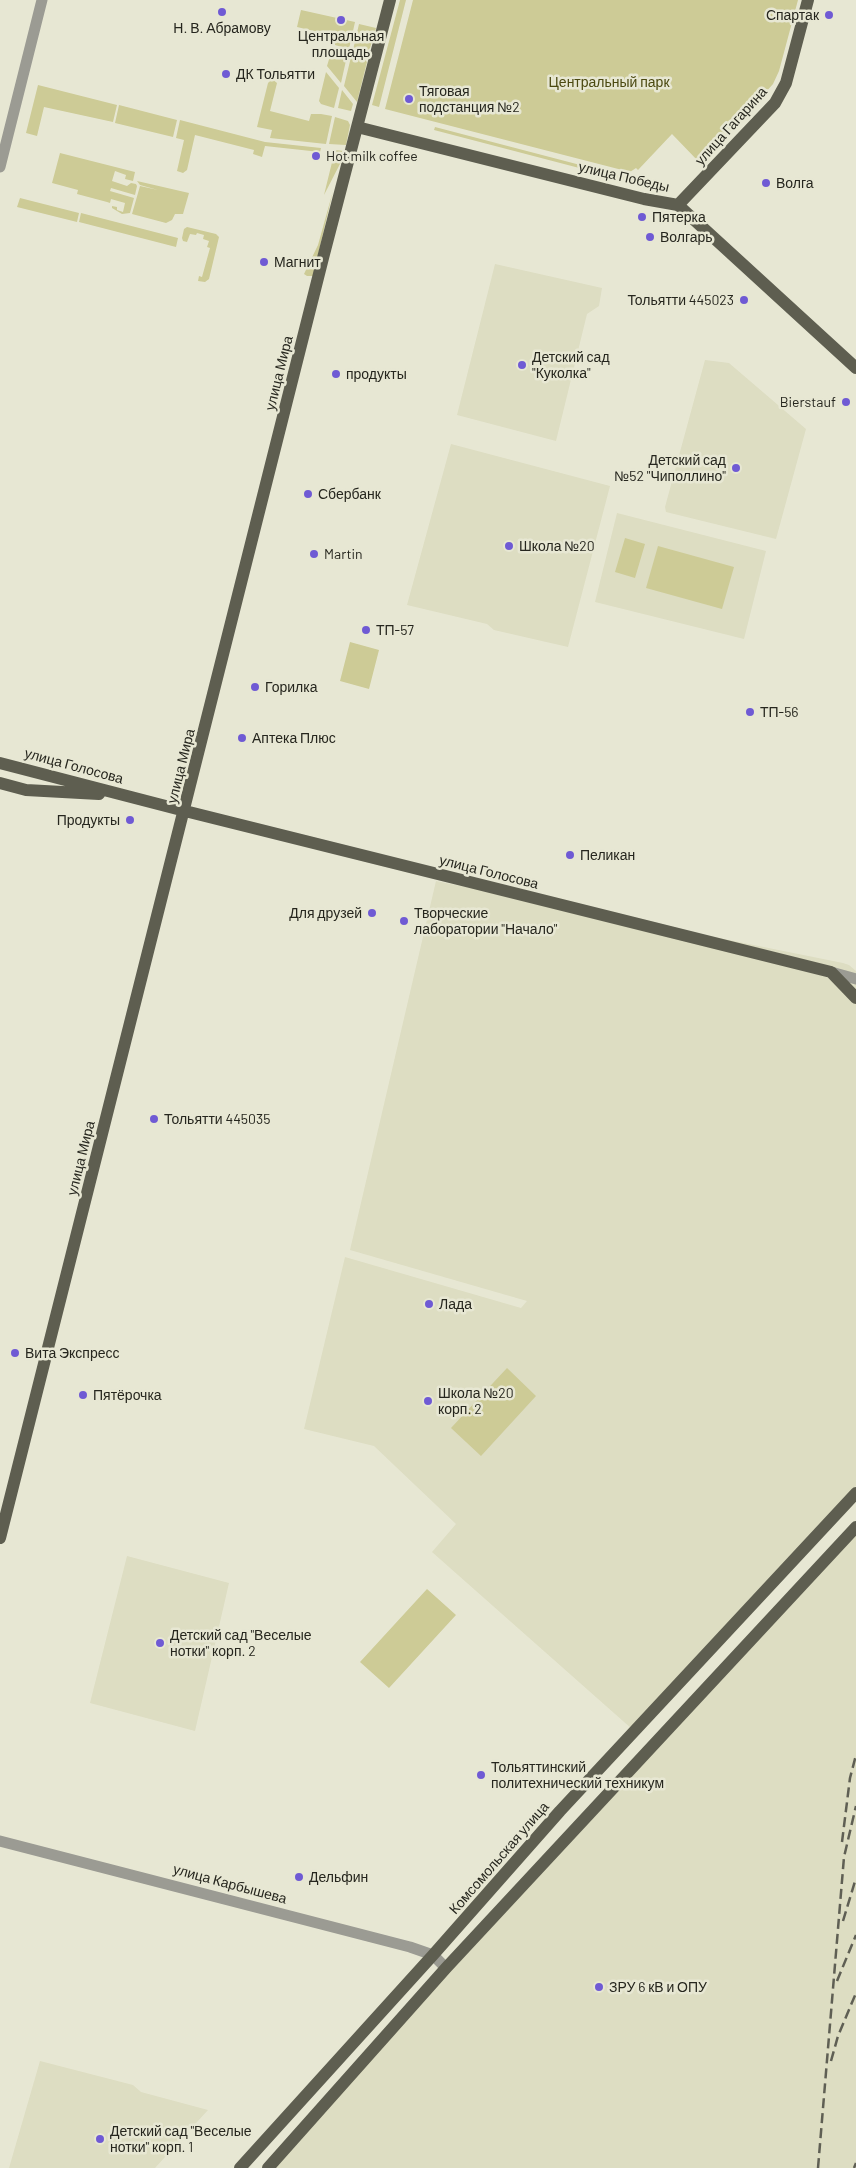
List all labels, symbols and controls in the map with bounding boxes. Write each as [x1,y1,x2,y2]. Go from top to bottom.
marker: Н. В. Абрамову [216,6,228,18]
place label: Спартак [766,7,819,23]
marker: Спартак [823,9,835,21]
marker: Центральная площадь [335,14,347,26]
place label: Н. В. Абрамову [173,20,271,36]
place label: Центральная площадь [298,28,384,60]
place label: ДК Тольятти [236,66,315,82]
marker: ДК Тольятти [220,68,232,80]
park label: Центральный парк [548,74,670,90]
place label: Тяговая подстанция №2 [419,83,520,115]
street label: улица Гагарина [691,83,771,169]
marker: Тяговая подстанция №2 [403,93,415,105]
place label: Hot milk coffee [326,148,418,164]
marker: Hot milk coffee [310,150,322,162]
street label: улица Победы [577,158,671,196]
place label: Волга [776,175,814,191]
marker: Волга [760,177,772,189]
place label: Пятерка [652,209,706,225]
marker: Пятерка [636,211,648,223]
place label: Волгарь [660,229,713,245]
marker: Волгарь [644,231,656,243]
place label: Магнит [274,254,321,270]
marker: Магнит [258,256,270,268]
place label: Тольятти 445023 [627,292,734,308]
marker: Тольятти 445023 [738,294,750,306]
street label: улица Мира [262,334,296,412]
place label: Детский сад "Куколка" [532,349,610,382]
marker: Детский сад "Куколка" [516,359,528,371]
place label: продукты [346,366,407,382]
marker: продукты [330,368,342,380]
place label: Bierstauf [780,394,836,410]
marker: Bierstauf [840,396,852,408]
place label: Детский сад №52 "Чиполлино" [614,452,726,484]
marker: Детский сад №52 "Чиполлино" [730,462,742,474]
place label: Сбербанк [318,486,381,502]
marker: Сбербанк [302,488,314,500]
place label: Школа №20 [519,538,595,554]
marker: Школа №20 [503,540,515,552]
place label: Martin [324,546,363,562]
marker: Martin [308,548,320,560]
place label: ТП-57 [376,622,414,638]
marker: ТП-57 [360,624,372,636]
place label: Горилка [265,679,317,695]
marker: Горилка [249,681,261,693]
place label: ТП-56 [760,704,799,720]
marker: ТП-56 [744,706,756,718]
street label: улица Мира [164,727,198,805]
place label: Аптека Плюс [252,730,336,746]
marker: Аптека Плюс [236,732,248,744]
street label: улица Голосова [23,745,125,787]
place label: Продукты [57,812,120,828]
marker: Продукты [124,814,136,826]
place label: Пеликан [580,847,635,863]
marker: Пеликан [564,849,576,861]
street label: улица Голосова [438,852,540,892]
place label: Для друзей [289,905,362,921]
place label: Творческие лаборатории "Начало" [414,905,557,938]
marker: Для друзей [366,907,378,919]
marker: Творческие лаборатории "Начало" [398,915,410,927]
place label: Тольятти 445035 [164,1111,270,1127]
marker: Тольятти 445035 [148,1113,160,1125]
street label: улица Мира [64,1119,98,1197]
place label: Лада [439,1296,472,1312]
marker: Лада [423,1298,435,1310]
place label: Вита Экспресс [25,1345,119,1361]
marker: Вита Экспресс [9,1347,21,1359]
place label: Школа №20 корп. 2 [438,1385,514,1418]
place label: Пятёрочка [93,1387,162,1403]
marker: Пятёрочка [77,1389,89,1401]
marker: Школа №20 корп. 2 [422,1395,434,1407]
place label: Детский сад "Веселые нотки" корп. 2 [170,1627,312,1660]
marker: Детский сад "Веселые нотки" корп. 2 [154,1637,166,1649]
place label: Тольяттинский политехнический техникум [491,1759,664,1791]
marker: Тольяттинский политехнический техникум [475,1769,487,1781]
street label: Комсомольская улица [446,1798,552,1918]
street label: улица Карбышева [171,1861,289,1907]
place label: Дельфин [309,1869,368,1885]
marker: Дельфин [293,1871,305,1883]
place label: ЗРУ 6 кВ и ОПУ [609,1979,707,1995]
marker: ЗРУ 6 кВ и ОПУ [593,1981,605,1993]
place label: Детский сад "Веселые нотки" корп. 1 [110,2123,252,2156]
marker: Детский сад "Веселые нотки" корп. 1 [94,2133,106,2145]

